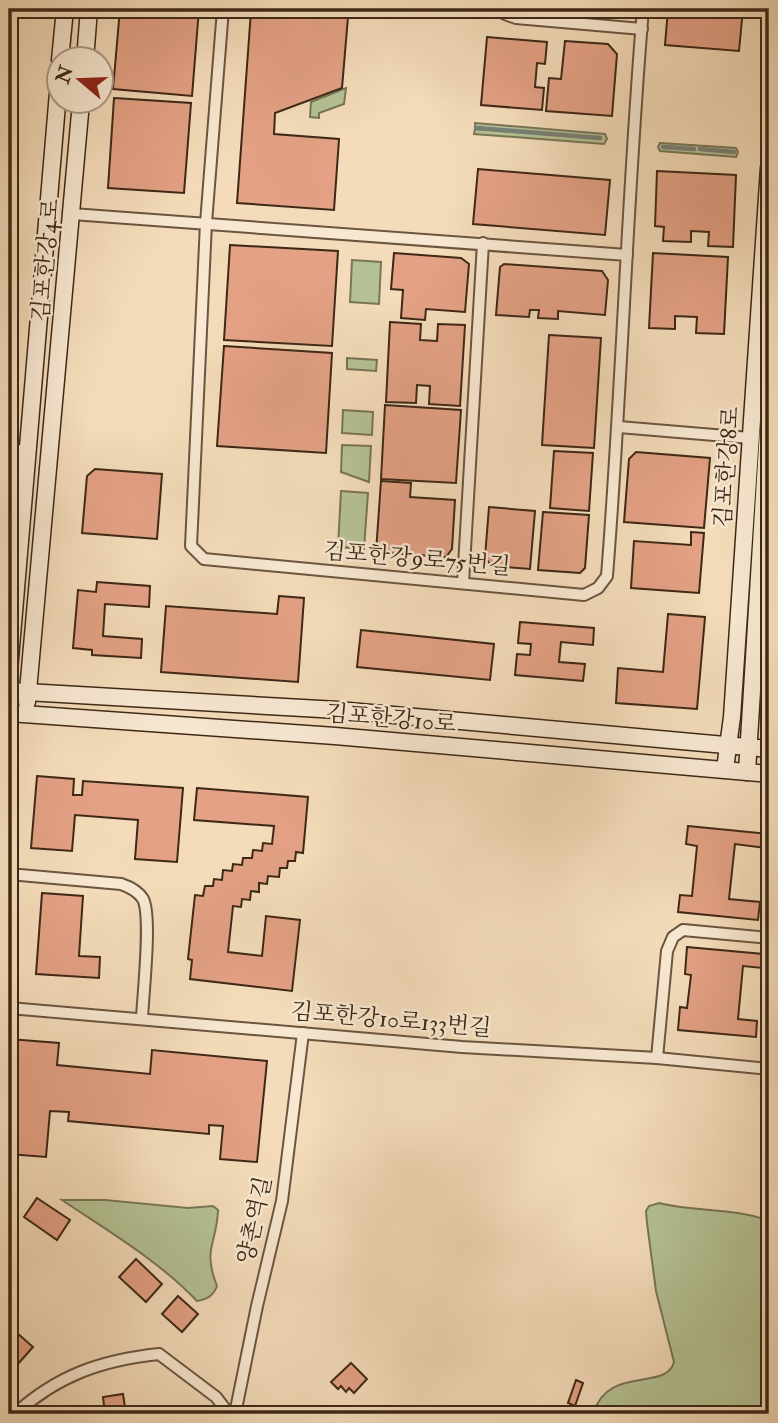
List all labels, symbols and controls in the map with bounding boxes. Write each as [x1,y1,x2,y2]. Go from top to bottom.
north arrow [46,46,116,116]
text: N [50,62,79,88]
street label: 김포한강4로 [26,197,65,323]
street label: 김포한강8로 [708,405,745,529]
street label: 김포한강9로75번길 [322,536,512,581]
street label: 김포한강10로 [324,698,457,739]
street label: 김포한강10로133번길 [289,996,492,1043]
street label: 양촌역길 [231,1174,278,1267]

